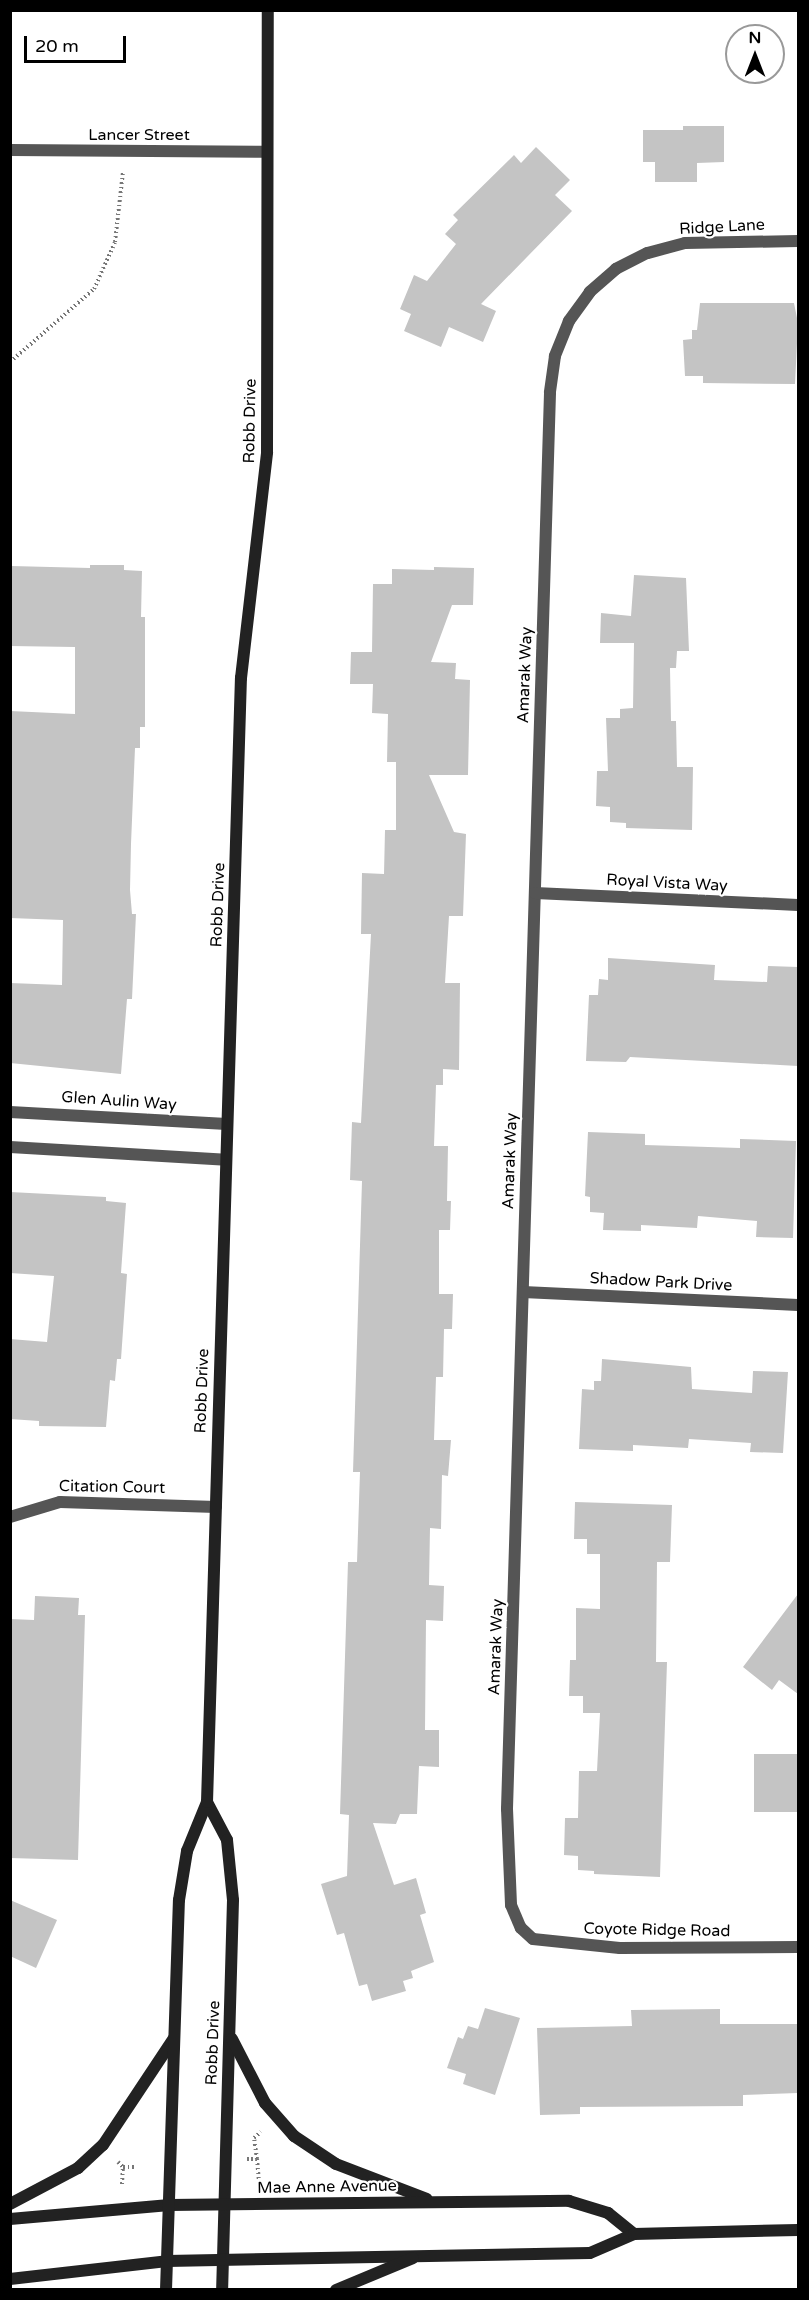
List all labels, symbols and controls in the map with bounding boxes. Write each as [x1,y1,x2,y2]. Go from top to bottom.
scale bar [27,24,129,62]
north arrow [725,24,785,84]
text: N [749,28,761,48]
text: 20 m [35,35,79,57]
street label: Lancer Street [88,125,190,145]
street label: Ridge Lane [679,215,765,239]
street label: Robb Drive [240,378,260,464]
street label: Amarak Way [514,626,536,724]
street label: Robb Drive [207,862,229,948]
street label: Royal Vista Way [606,870,728,896]
street label: Glen Aulin Way [61,1087,177,1115]
street label: Amarak Way [499,1112,521,1210]
street label: Shadow Park Drive [589,1269,733,1295]
street label: Robb Drive [191,1348,213,1434]
street label: Citation Court [59,1476,165,1498]
street label: Amarak Way [485,1598,507,1696]
street label: Coyote Ridge Road [583,1919,731,1941]
street label: Robb Drive [202,2000,224,2086]
street label: Mae Anne Avenue [257,2176,397,2198]

